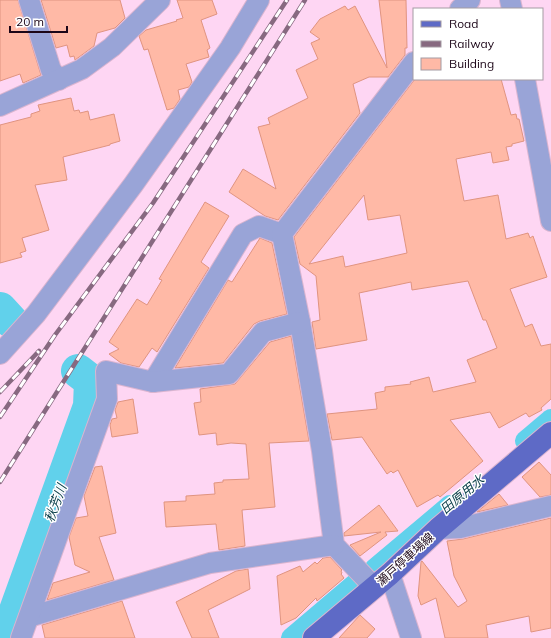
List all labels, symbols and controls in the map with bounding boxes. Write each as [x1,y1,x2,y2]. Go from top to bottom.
scale bar [10,8,67,34]
legend [413,8,543,80]
text: 20 m [16,14,44,29]
text: Road [449,16,478,31]
text: Railway [449,36,495,51]
text: Building [449,56,494,71]
water label: 田原用水 [437,470,489,517]
water label: 秋芳川 [41,480,70,524]
street label: 瀬戸停車場線 [373,529,437,589]

